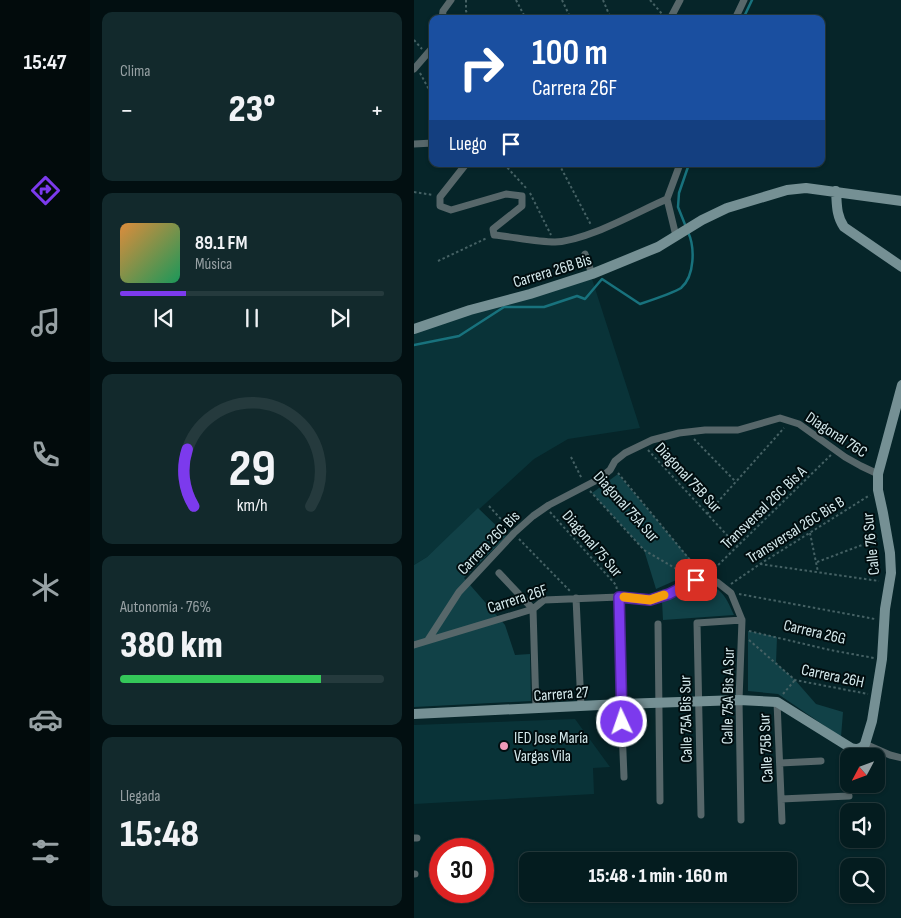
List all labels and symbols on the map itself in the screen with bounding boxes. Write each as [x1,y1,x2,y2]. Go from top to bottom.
street label: Carrera 26B Bis [511,250,594,292]
street label: Diagonal 76C [802,408,871,462]
street label: Diagonal 75B Sur [651,439,726,517]
street label: Transversal 26C Bis A [717,462,811,554]
street label: Diagonal 75A Sur [589,468,663,547]
street label: Transversal 26C Bis B [743,493,848,568]
street label: Carrera 26C Bis [454,507,524,579]
street label: Diagonal 75 Sur [558,507,626,581]
street label: Calle 76 Sur [859,511,884,576]
pin [675,559,717,601]
street label: Carrera 26F [485,581,550,618]
street label: Carrera 26G [782,616,848,649]
street label: Calle 75A Bis A Sur [718,647,739,745]
street label: Carrera 26H [800,661,866,692]
street label: Calle 75A Bis Sur [676,675,697,763]
street label: Carrera 27 [533,683,590,706]
position arrow [595,695,647,747]
street label: Calle 75B Sur [755,712,778,783]
place label: IED Jose María Vargas Vila [514,729,588,766]
marker: IED Jose María Vargas Vila [498,740,510,752]
north arrow [840,748,885,792]
speed limit sign: 30 [429,838,494,903]

